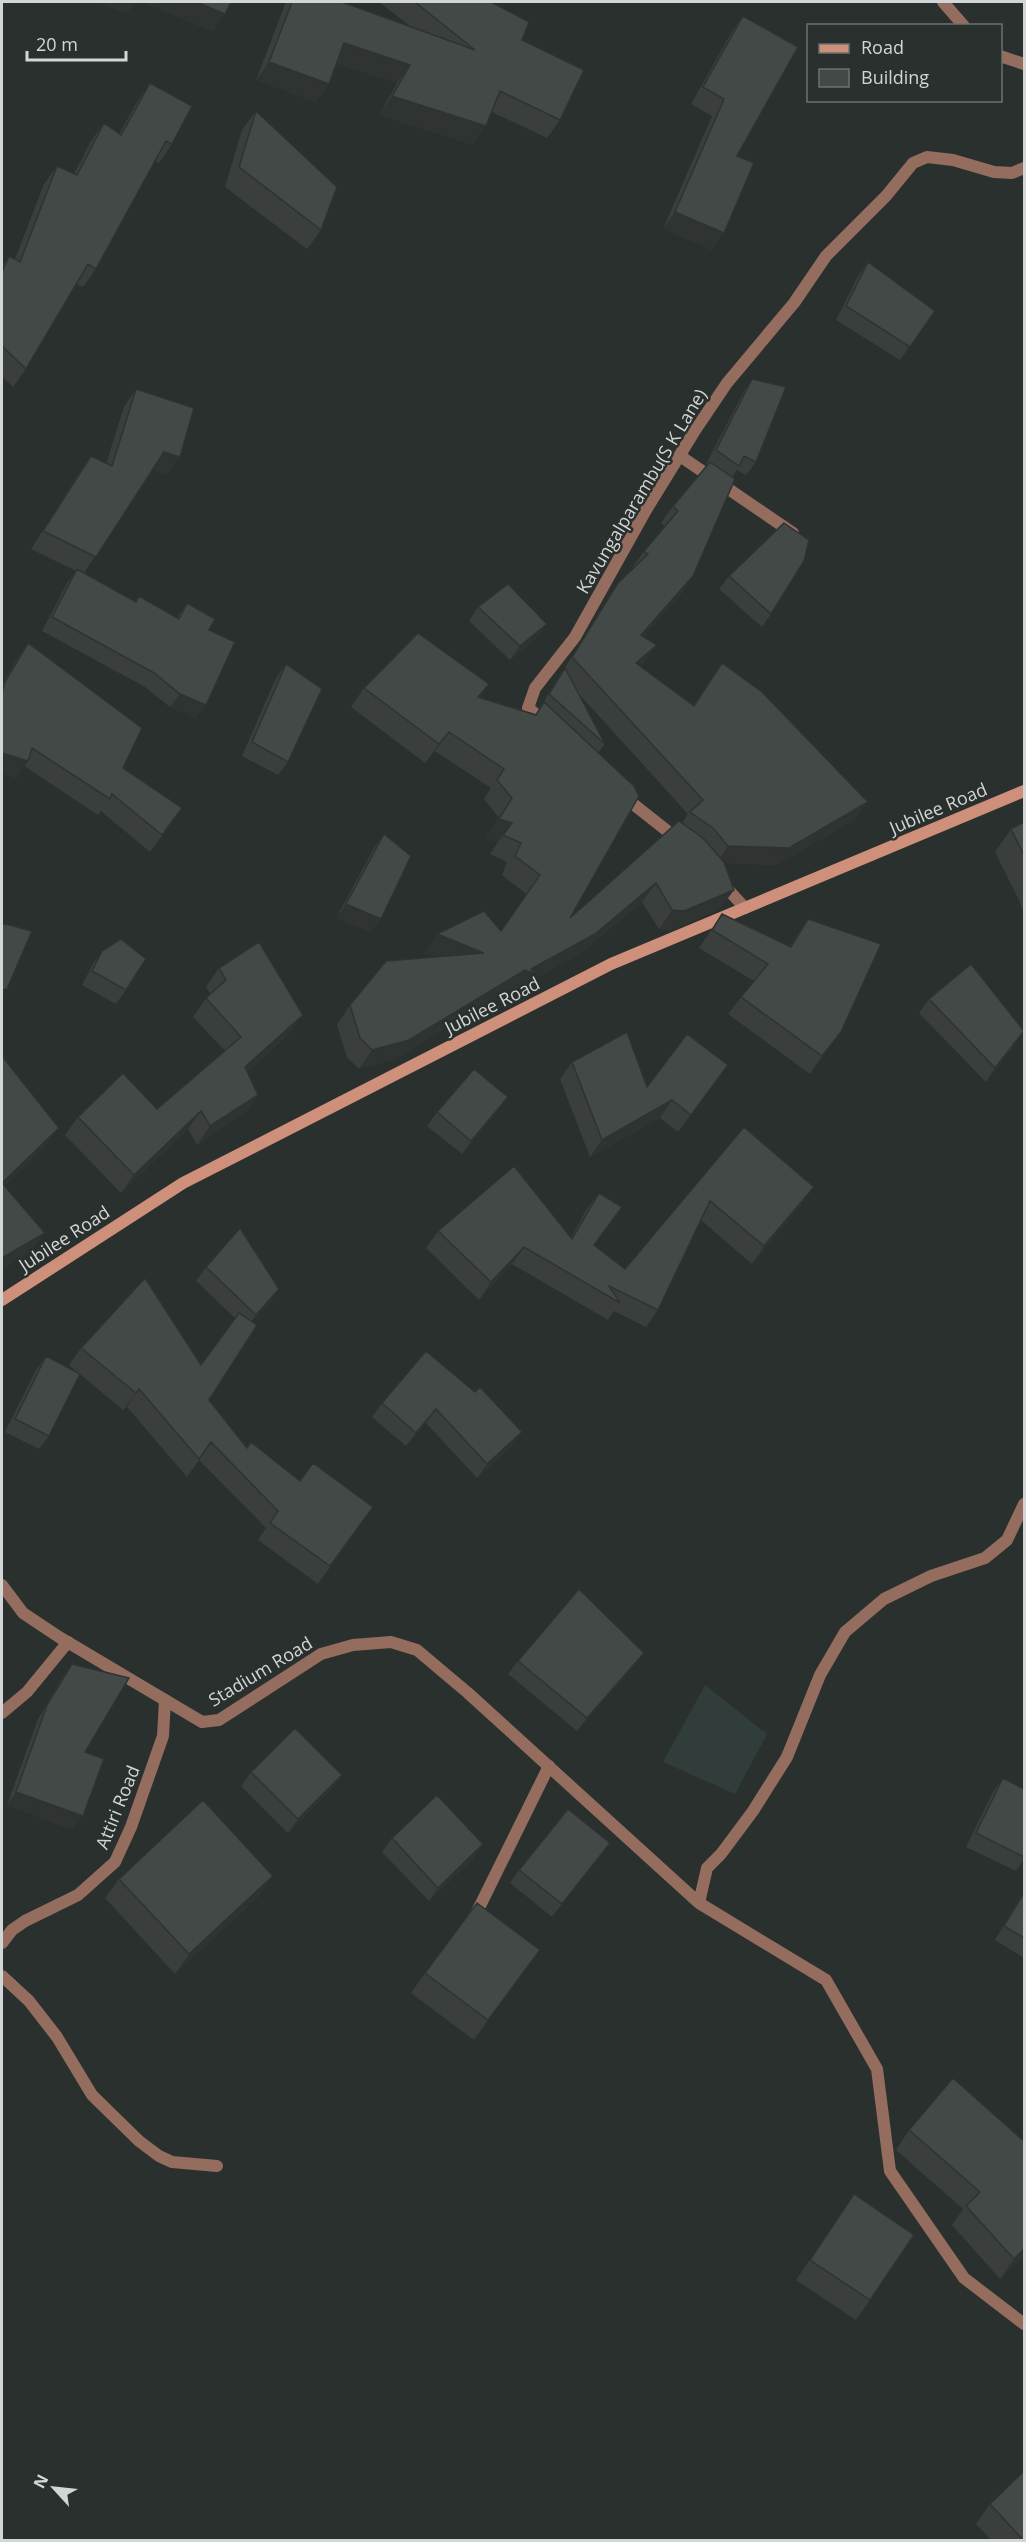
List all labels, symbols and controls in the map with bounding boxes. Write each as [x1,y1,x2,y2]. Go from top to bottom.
scale bar [27,24,126,62]
legend [807,24,1002,102]
text: 20 m [36,32,78,56]
text: Road [861,35,904,59]
text: Building [861,65,929,89]
street label: Kavungalparambu(S K Lane) [570,384,712,598]
street label: Jubilee Road [884,777,990,840]
street label: Jubilee Road [439,971,544,1040]
street label: Jubilee Road [12,1200,114,1277]
street label: Stadium Road [204,1631,316,1711]
street label: Attiri Road [89,1762,145,1852]
north arrow [24,2458,84,2518]
text: N [28,2470,53,2492]

